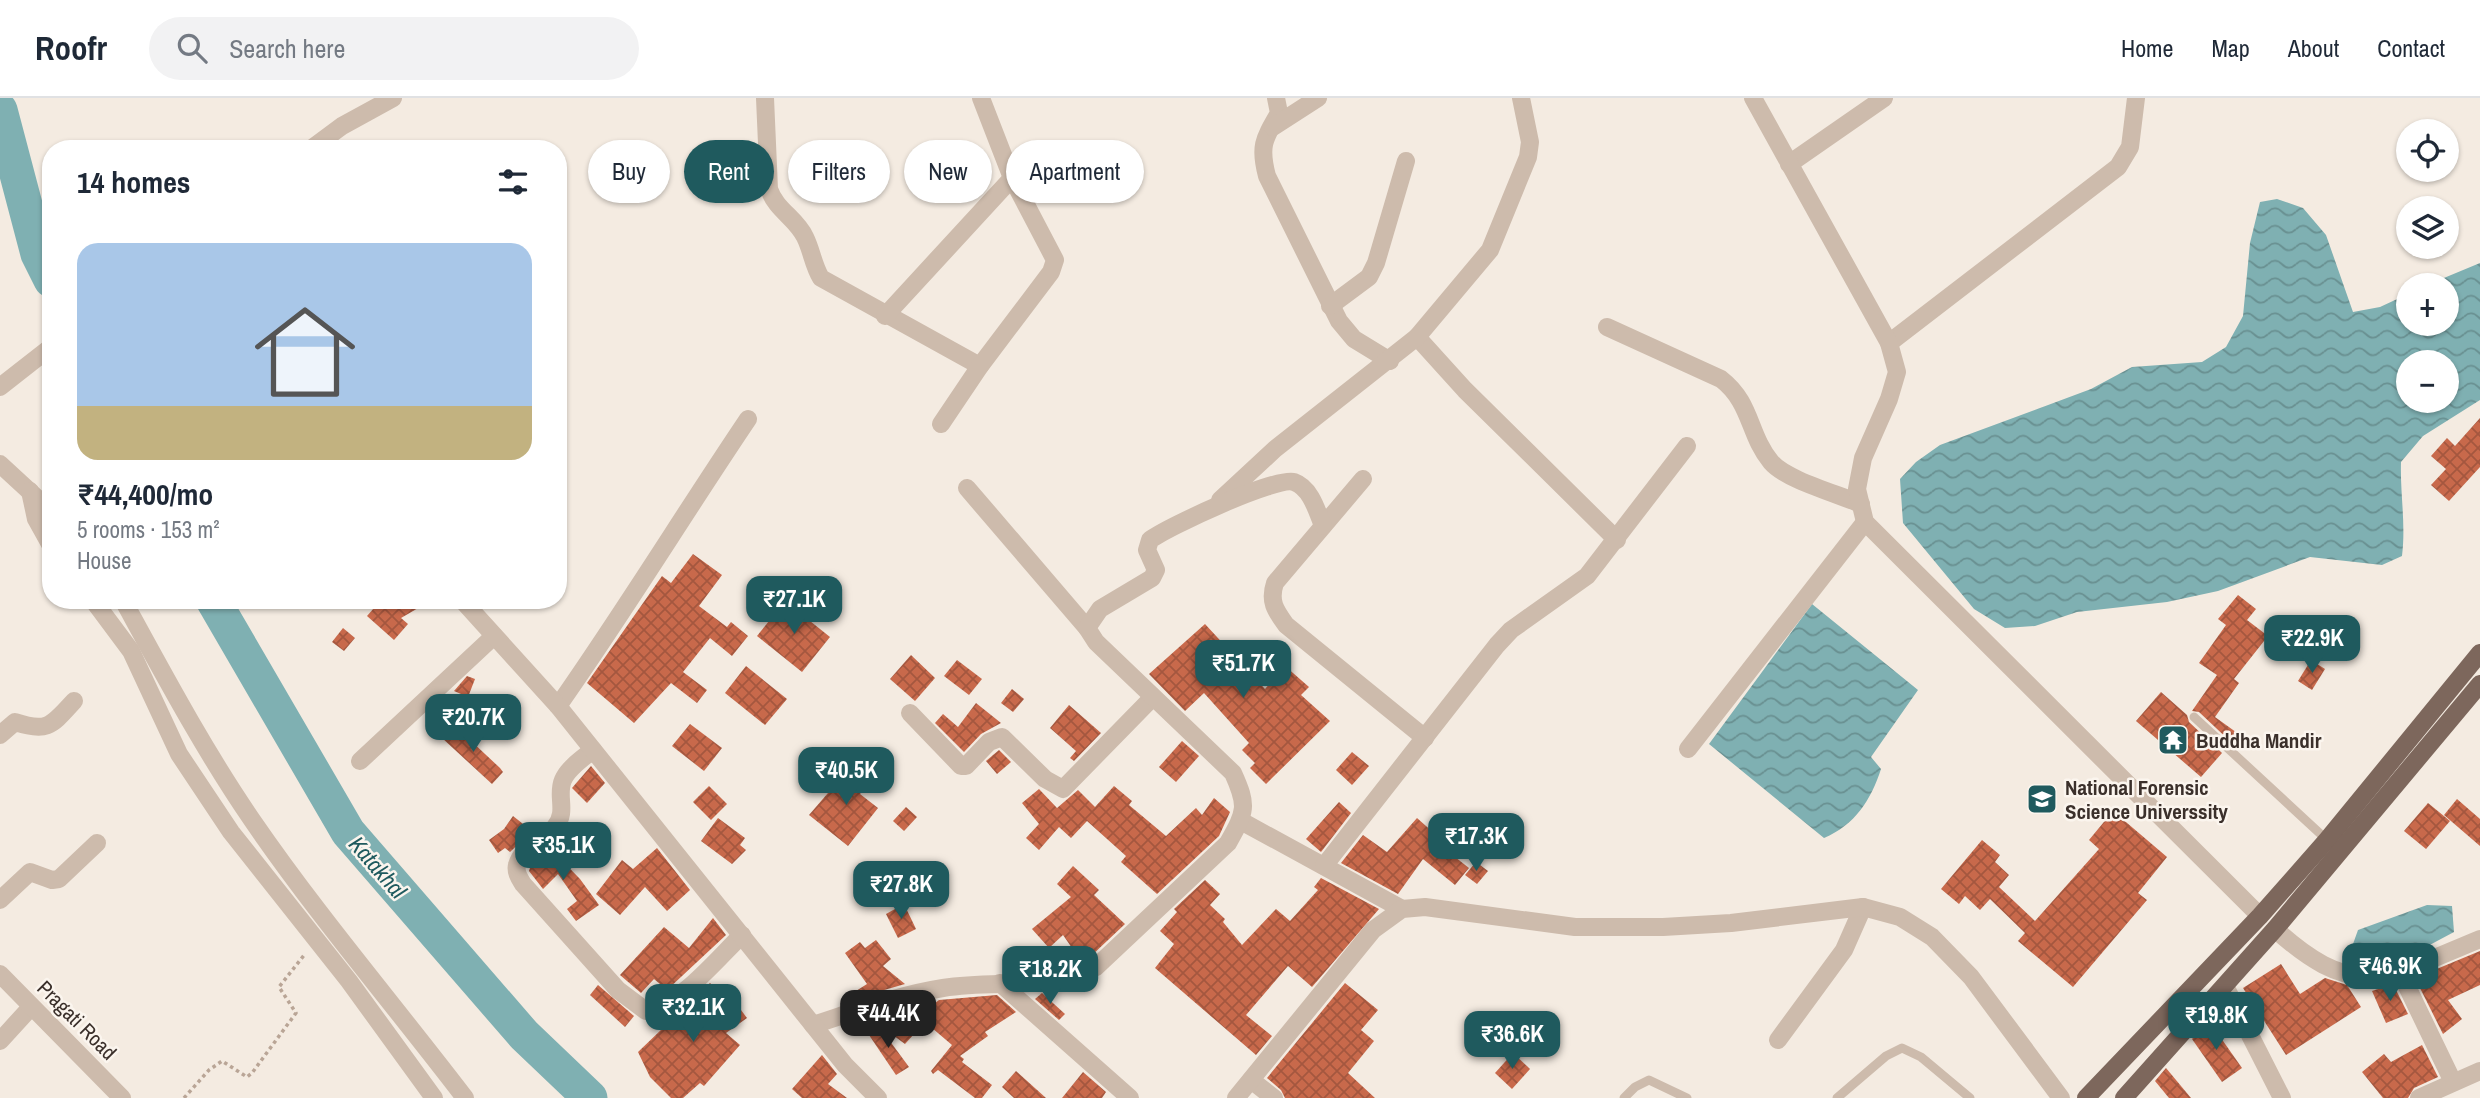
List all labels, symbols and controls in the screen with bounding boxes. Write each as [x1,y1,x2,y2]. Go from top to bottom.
search box [149,17,639,80]
text: Roofr [35,26,107,70]
icon: search [173,29,211,67]
text: Search here [229,31,345,66]
text: Home [2121,32,2173,64]
text: Map [2211,32,2250,64]
text: About [2288,32,2339,64]
text: Contact [2377,32,2445,64]
map controls [2396,119,2459,413]
button: locate [2396,119,2459,182]
chip: Buy [588,140,670,203]
chip: Rent [684,140,774,203]
chip: Filters [788,140,890,203]
chip: New [904,140,992,203]
chip: Apartment [1006,140,1144,203]
text: 14 homes [77,162,191,202]
icon: filters [494,163,532,201]
button: layers [2396,196,2459,259]
button: + [2396,273,2459,336]
icon: home [242,289,368,415]
button: − [2396,350,2459,413]
text: ₹44,400/mo [77,474,213,514]
text: 5 rooms · 153 m² [77,514,220,545]
text: House [77,545,132,576]
pin: ₹27.1K [737,576,851,636]
text: ₹27.1K [762,583,826,614]
pin: ₹22.9K [2255,616,2369,675]
text: ₹22.9K [2280,622,2344,653]
pin: ₹51.7K [1186,640,1300,700]
text: ₹51.7K [1211,647,1275,678]
pin: ₹20.7K [416,694,530,754]
text: ₹20.7K [441,701,505,732]
temple icon: Buddha Mandir [2156,723,2190,757]
place label: Buddha Mandir [2196,726,2322,755]
pin: ₹40.5K [789,748,903,807]
text: ₹40.5K [814,754,878,785]
place label: National Forensic Science Universsity [2065,773,2228,826]
school or university icon: National Forensic Science Universsity [2025,782,2059,816]
pin: ₹17.3K [1419,814,1533,873]
text: ₹17.3K [1444,820,1508,851]
pin: ₹35.1K [506,822,620,882]
water label: Katakhal [342,829,414,905]
text: ₹35.1K [531,829,595,860]
pin: ₹27.8K [844,862,958,921]
text: ₹27.8K [869,868,933,899]
pin: ₹46.9K [2333,944,2447,1003]
pin: ₹18.2K [993,946,1107,1006]
text: ₹46.9K [2358,950,2422,981]
text: ₹18.2K [1018,953,1082,984]
street label: Pragati Road [31,974,123,1066]
pin: ₹32.1K [636,984,750,1044]
pin: ₹44.4K [831,990,945,1050]
text: ₹32.1K [661,991,725,1022]
pin: ₹19.8K [2159,992,2273,1052]
text: ₹44.4K [856,997,920,1028]
text: ₹19.8K [2184,999,2248,1030]
pin: ₹36.6K [1455,1012,1569,1071]
text: ₹36.6K [1480,1018,1544,1049]

